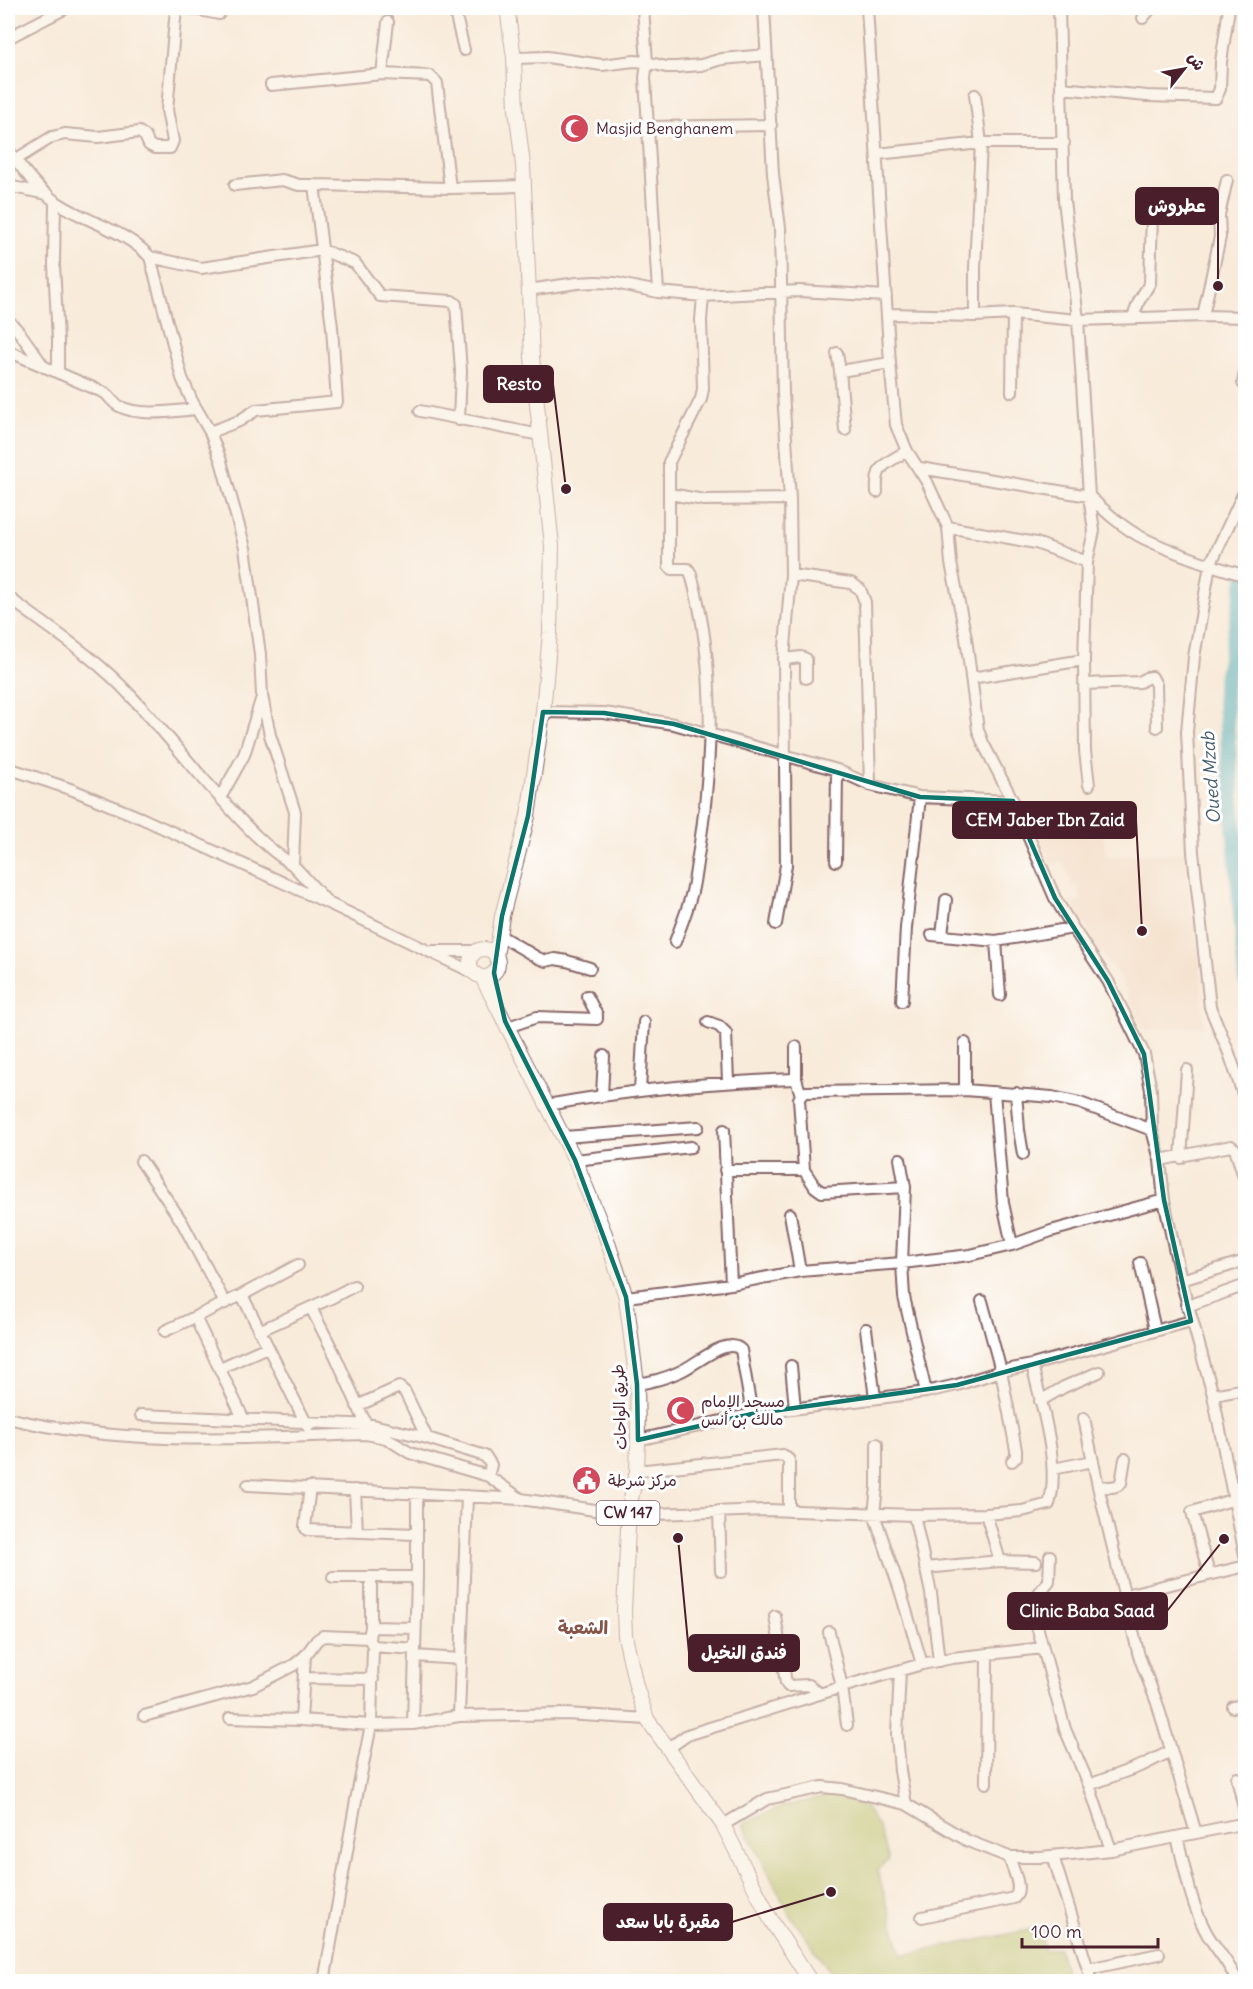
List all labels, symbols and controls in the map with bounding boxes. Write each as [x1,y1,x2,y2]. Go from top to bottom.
north arrow [1154,39,1214,99]
text: ش [1184,49,1210,74]
mosque icon: Masjid Benghanem [559,112,591,144]
place label: Masjid Benghanem [596,118,733,138]
callout: عطروش [1136,188,1218,224]
text: عطروش [1148,194,1206,217]
callout: Resto [484,366,553,402]
text: Resto [496,372,542,395]
water label: Oued Mzab [1196,730,1225,825]
callout: CEM Jaber Ibn Zaid [953,802,1136,838]
text: CEM Jaber Ibn Zaid [965,808,1125,831]
street label: طريق الواحات [608,1364,631,1450]
place label: مسجد الإمام مالك بن أنس [701,1391,785,1429]
mosque icon: مسجد الإمام مالك بن أنس [664,1394,696,1426]
public building icon: مركز شرطة [571,1464,603,1496]
place label: مركز شرطة [608,1470,677,1490]
road number: CW 147 [596,1501,660,1525]
callout: Clinic Baba Saad [1008,1593,1167,1629]
text: Clinic Baba Saad [1019,1599,1155,1622]
district label: الشعبة [558,1616,608,1639]
callout: فندق النخيل [689,1635,799,1671]
text: فندق النخيل [701,1641,787,1664]
callout: مقبرة بابا سعد [604,1904,732,1940]
text: مقبرة بابا سعد [616,1910,720,1933]
scale bar [1022,1911,1158,1949]
text: 100 m [1031,1920,1082,1943]

